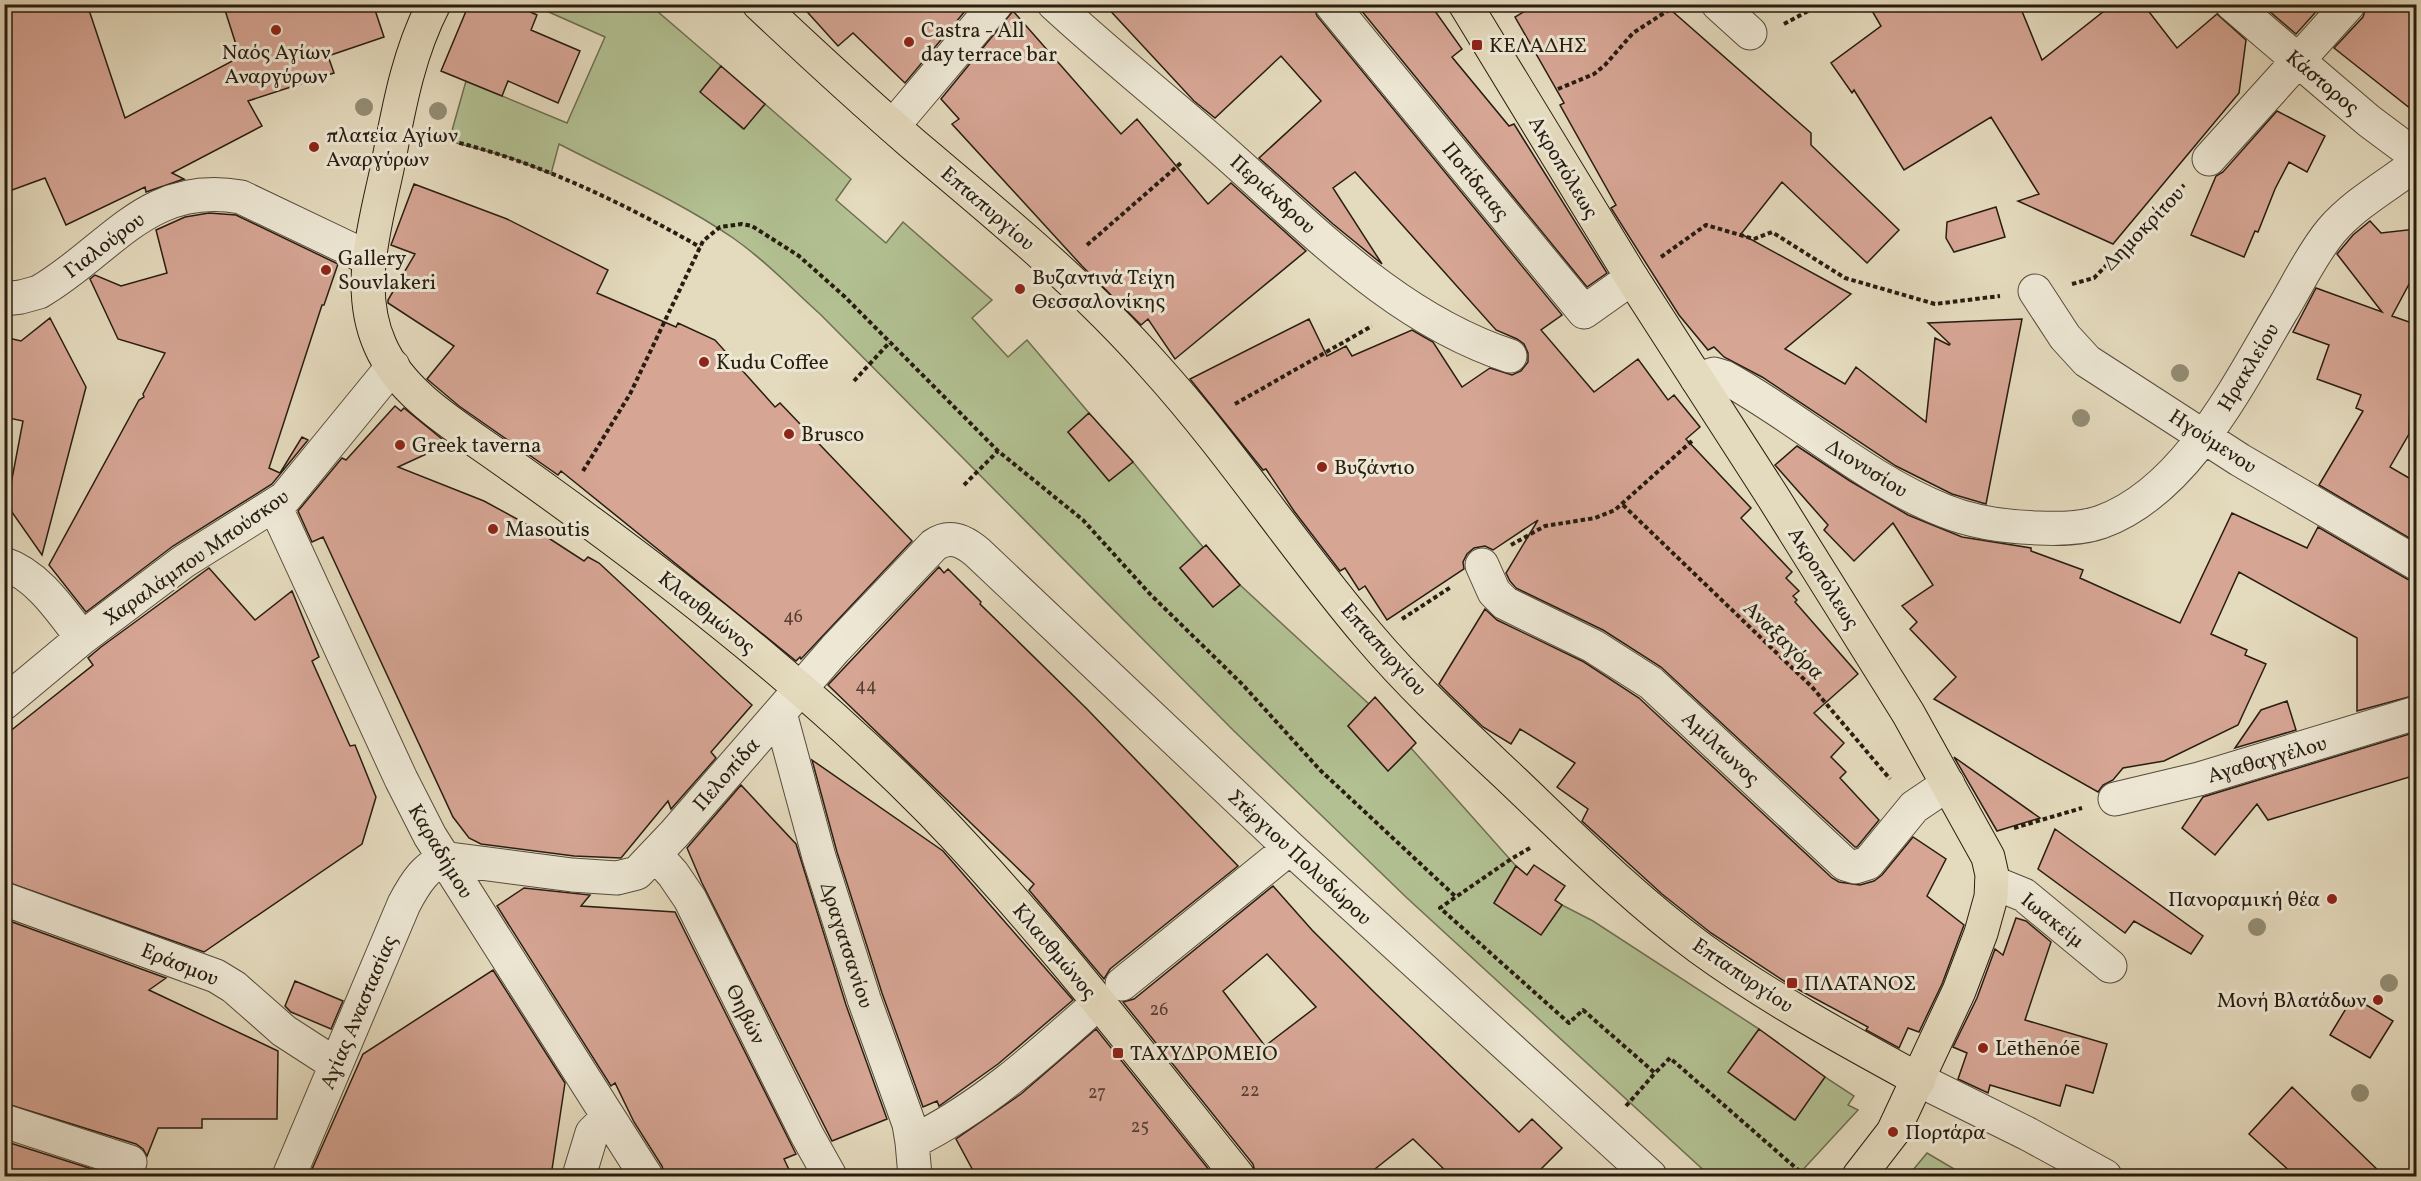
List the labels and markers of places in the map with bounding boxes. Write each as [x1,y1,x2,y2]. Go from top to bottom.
place label: Castra - All day terrace bar [921,17,1057,70]
marker: Ναός Αγίων Αναργύρων [269,23,283,37]
place label: ΚΕΛΑΔΗΣ [1489,32,1587,61]
marker: Castra - All day terrace bar [902,35,916,49]
marker: ΚΕΛΑΔΗΣ [1470,38,1484,52]
place label: Ναός Αγίων Αναργύρων [222,39,330,92]
place label: πλατεία Αγίων Αναργύρων [326,122,458,175]
marker: πλατεία Αγίων Αναργύρων [307,140,321,154]
place label: Gallery Souvlakeri [338,245,436,298]
marker: Gallery Souvlakeri [319,263,333,277]
place label: Βυζαντινά Τείχη Θεσσαλονίκης [1032,264,1176,317]
marker: Βυζαντινά Τείχη Θεσσαλονίκης [1013,282,1027,296]
place label: Kudu Coffee [716,349,829,378]
marker: Kudu Coffee [697,355,711,369]
place label: Brusco [801,421,864,450]
marker: Brusco [782,427,796,441]
place label: Greek taverna [412,432,542,461]
marker: Greek taverna [393,438,407,452]
place label: Βυζάντιο [1334,454,1415,483]
marker: Βυζάντιο [1315,460,1329,474]
place label: Masoutis [505,516,590,545]
marker: Masoutis [486,522,500,536]
place label: Πανοραμική θέα [2168,886,2320,915]
marker: Πανοραμική θέα [2325,892,2339,906]
place label: ΠΛΑΤΑΝΟΣ [1804,970,1916,999]
marker: ΠΛΑΤΑΝΟΣ [1785,976,1799,990]
place label: Μονή Βλατάδων [2217,987,2366,1016]
marker: Μονή Βλατάδων [2371,993,2385,1007]
place label: Lēthēnóē [1995,1035,2080,1064]
place label: ΤΑΧΥΔΡΟΜΕΙΟ [1130,1040,1278,1069]
marker: Lēthēnóē [1976,1041,1990,1055]
marker: ΤΑΧΥΔΡΟΜΕΙΟ [1111,1046,1125,1060]
place label: Πορτάρα [1905,1119,1986,1148]
marker: Πορτάρα [1886,1125,1900,1139]

